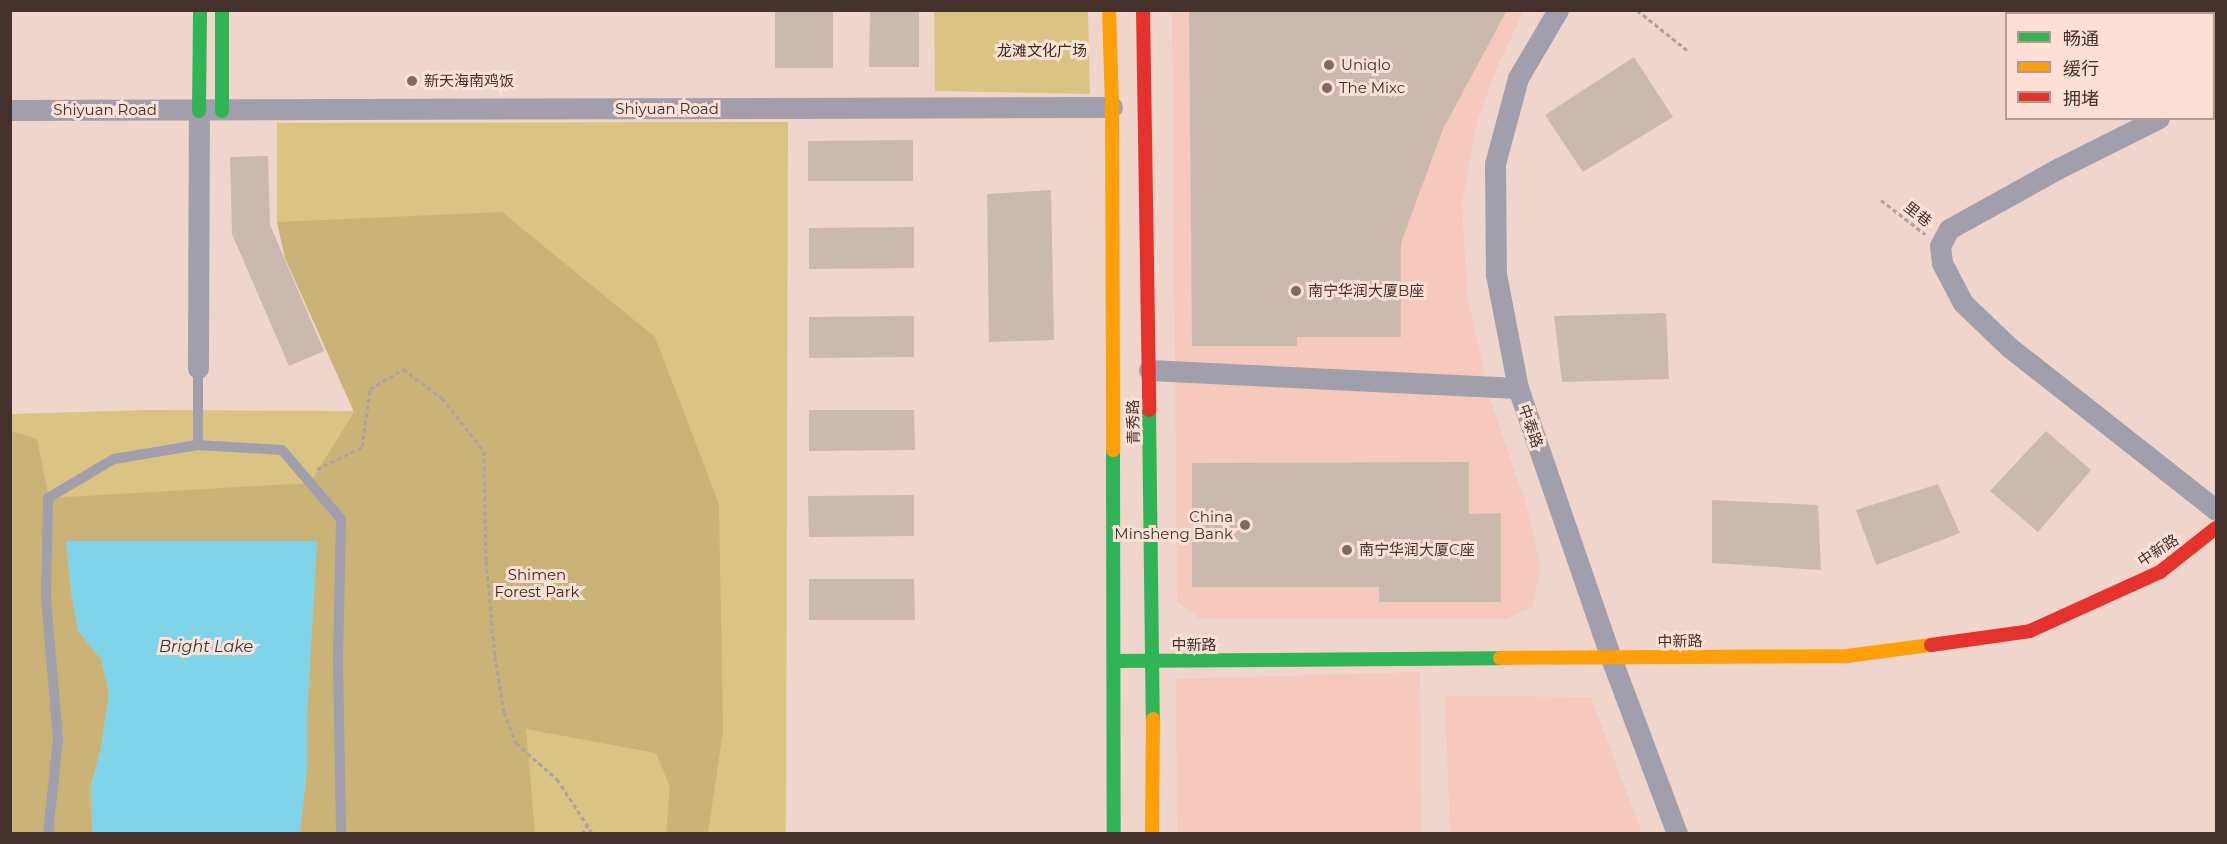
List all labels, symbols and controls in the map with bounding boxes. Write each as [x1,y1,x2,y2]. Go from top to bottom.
legend [2005,12,2215,120]
text: 畅通 [2063,28,2099,50]
park label: 龙滩文化广场 [997,42,1087,60]
place label: Uniqlo [1341,56,1391,74]
marker: Uniqlo [1322,58,1336,72]
text: 缓行 [2063,58,2099,80]
place label: 新天海南鸡饭 [424,72,514,90]
marker: 新天海南鸡饭 [405,74,419,88]
place label: The Mixc [1339,79,1405,97]
marker: The Mixc [1320,81,1334,95]
text: 拥堵 [2063,88,2099,110]
street label: Shiyuan Road [615,100,719,118]
street label: Shiyuan Road [53,101,157,119]
street label: 里巷 [1901,198,1935,230]
place label: 南宁华润大厦B座 [1308,282,1424,300]
marker: 南宁华润大厦B座 [1289,284,1303,298]
street label: 青秀路 [1124,399,1142,445]
street label: 中泰路 [1515,402,1547,450]
place label: China Minsheng Bank [1114,507,1233,542]
marker: China Minsheng Bank [1238,518,1252,532]
street label: 中新路 [2134,530,2182,570]
place label: 南宁华润大厦C座 [1359,541,1475,559]
marker: 南宁华润大厦C座 [1340,543,1354,557]
park label: Shimen Forest Park [494,565,580,600]
street label: 中新路 [1657,632,1703,650]
street label: 中新路 [1172,636,1216,654]
water label: Bright Lake [159,637,253,657]

